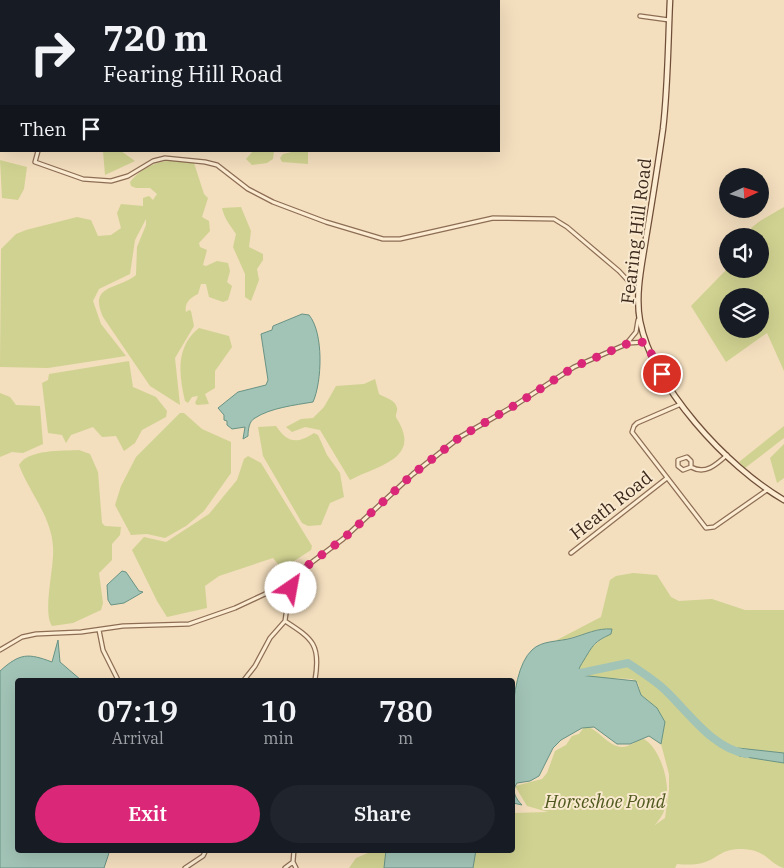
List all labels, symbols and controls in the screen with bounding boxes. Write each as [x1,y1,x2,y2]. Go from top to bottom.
text: 720 m [103,15,208,61]
icon: right [20,20,85,85]
text: Fearing Hill Road [103,59,283,88]
icon: arrive [77,115,105,143]
text: Then [20,117,67,141]
street label: Fearing Hill Road [616,157,656,305]
north arrow [719,168,769,218]
map controls [719,168,769,338]
button: sound [719,228,769,278]
button: layers [719,288,769,338]
pin [641,353,683,395]
icon: arrive [648,360,676,388]
street label: Heath Road [565,466,657,544]
position arrow [264,561,316,613]
text: 07:19 [97,691,178,730]
text: 10 [260,691,296,730]
text: 780 [379,691,433,730]
text: Arrival [112,728,164,748]
text: min [263,728,294,748]
text: m [398,728,413,748]
button: Exit [35,785,260,843]
button: Share [270,785,495,843]
park label: Horseshoe Pond [543,790,666,813]

